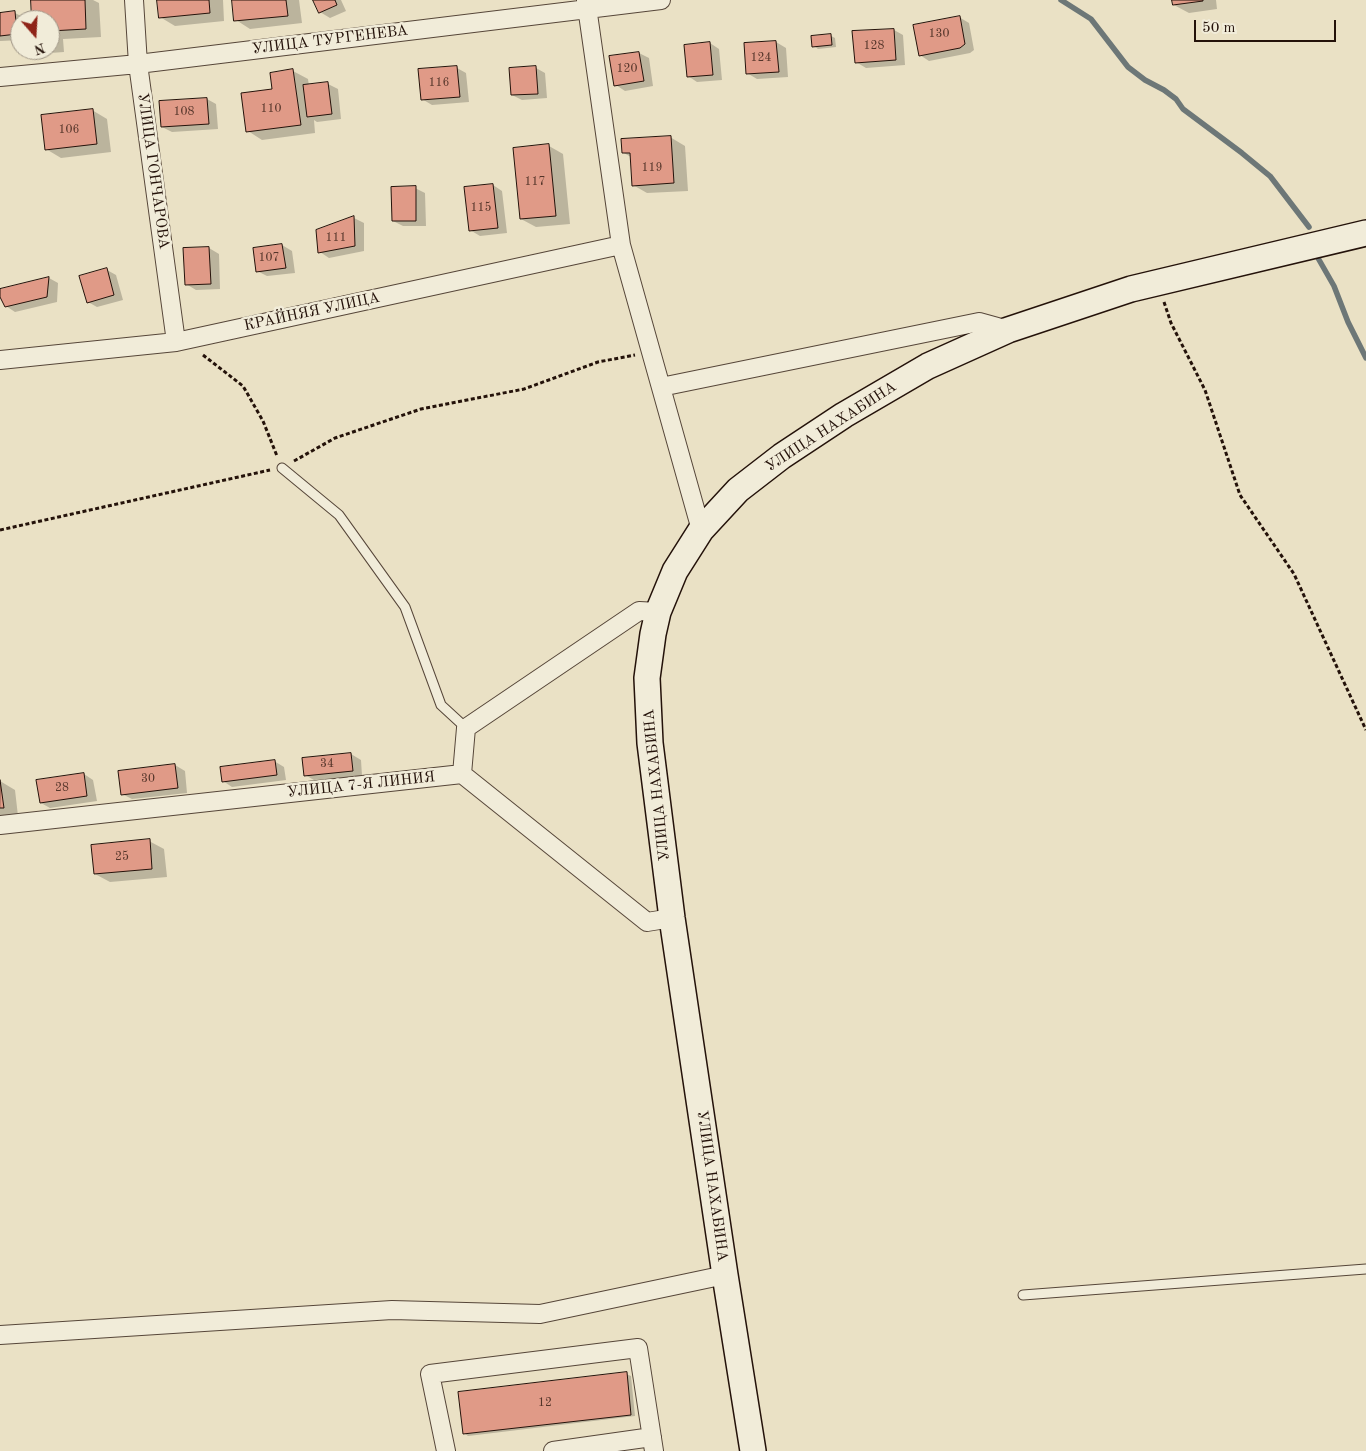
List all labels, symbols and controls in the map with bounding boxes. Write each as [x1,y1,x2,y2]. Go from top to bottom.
north arrow [10,10,60,60]
scale bar [1196,10,1338,42]
street label: УЛИЦА ТУРГЕНЕВА [251,21,409,59]
text: 50 m [1202,21,1236,36]
house number: 130 [929,27,949,41]
house number: 128 [864,39,884,53]
text: N [32,40,47,57]
house number: 124 [751,51,771,65]
house number: 120 [617,62,637,76]
house number: 116 [429,76,449,90]
street label: УЛИЦА ГОНЧАРОВА [133,92,173,250]
house number: 110 [261,102,281,116]
house number: 108 [174,105,194,119]
house number: 106 [59,123,79,137]
house number: 119 [642,161,662,175]
house number: 117 [525,175,545,189]
house number: 115 [471,201,491,215]
house number: 111 [326,231,346,245]
house number: 107 [259,251,279,265]
street label: КРАЙНЯЯ УЛИЦА [242,289,382,335]
street label: УЛИЦА НАХАБИНА [762,378,900,476]
street label: УЛИЦА НАХАБИНА [640,708,674,862]
house number: 34 [320,757,334,771]
street label: УЛИЦА 7-Я ЛИНИЯ [286,768,436,802]
house number: 30 [141,772,155,786]
house number: 28 [55,781,69,795]
house number: 25 [115,850,129,864]
street label: УЛИЦА НАХАБИНА [692,1109,732,1263]
house number: 12 [538,1396,552,1410]

